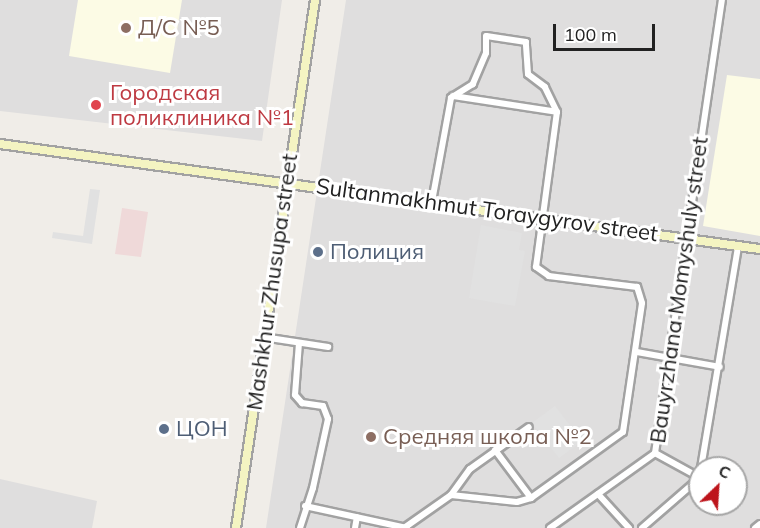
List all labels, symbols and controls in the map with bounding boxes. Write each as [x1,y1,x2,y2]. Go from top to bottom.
scale bar [556,12,658,50]
place label: Д/С №5 [138,15,220,41]
marker: Д/С №5 [119,21,133,35]
text: 100 m [564,23,617,46]
place label: Городская поликлиника №1 [110,79,294,130]
marker: Городская поликлиника №1 [87,96,105,114]
street label: Bauyrzhana Momyshuly street [644,135,714,445]
street label: Mashkhur Zhusupa street [241,152,303,412]
street label: Sultanmakhmut Toraygyrov street [314,173,660,247]
place label: Полиция [330,239,424,265]
marker: Полиция [311,245,325,259]
place label: ЦОН [176,416,228,442]
marker: ЦОН [157,422,171,436]
place label: Средняя школа №2 [383,424,592,450]
marker: Средняя школа №2 [364,430,378,444]
north arrow [688,456,748,516]
text: С [716,460,734,483]

